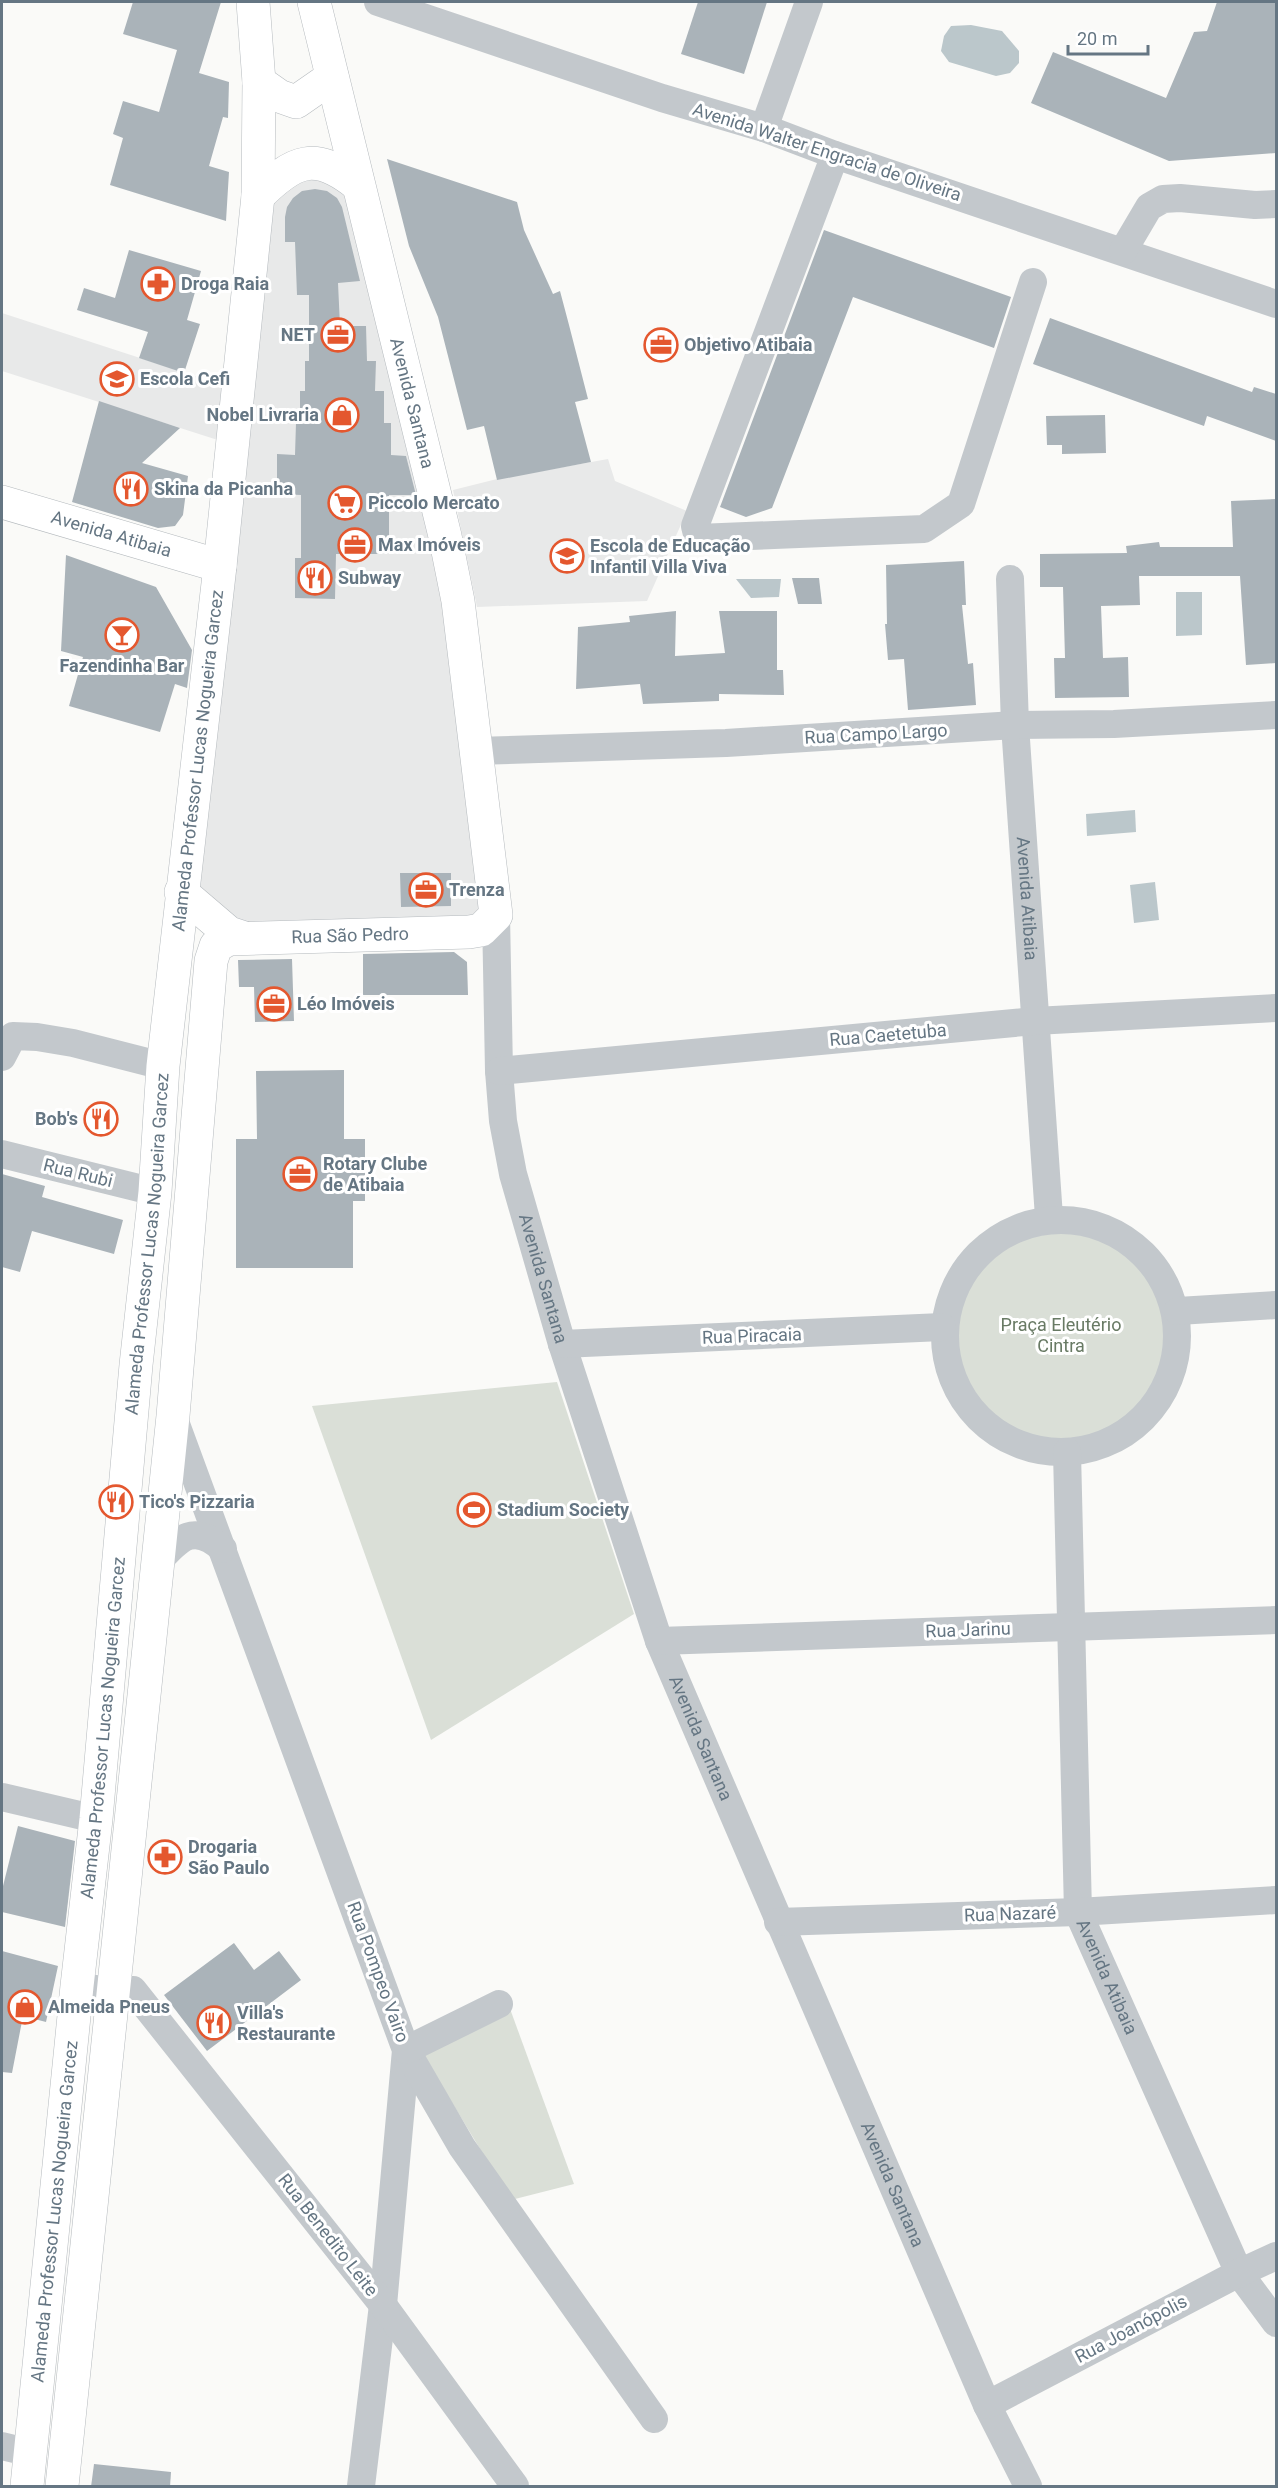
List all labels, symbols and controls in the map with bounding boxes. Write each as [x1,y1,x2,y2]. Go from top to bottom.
scale bar [1068,18,1148,56]
text: 20 m [1077,28,1117,49]
street label: Avenida Walter Engracia de Oliveira [690,98,964,205]
pharmacy icon: Droga Raia [140,266,176,302]
place label: Droga Raia [181,273,269,294]
office icon: NET [320,317,356,353]
place label: NET [281,324,315,345]
office icon: Objetivo Atibaia [643,327,679,363]
place label: Objetivo Atibaia [684,334,813,355]
street label: Avenida Santana [386,335,439,470]
school or university icon: Escola Cefi [99,361,135,397]
place label: Escola Cefi [140,368,230,389]
shop icon: Nobel Livraria [324,397,360,433]
place label: Nobel Livraria [207,404,319,425]
restaurant icon: Skina da Picanha [113,471,149,507]
place label: Skina da Picanha [154,478,293,499]
supermarket icon: Piccolo Mercato [327,485,363,521]
place label: Piccolo Mercato [368,492,500,513]
street label: Avenida Atibaia [49,506,174,561]
office icon: Max Imóveis [337,527,373,563]
place label: Max Imóveis [378,534,481,555]
place label: Escola de Educação Infantil Villa Viva [590,535,750,577]
school or university icon: Escola de Educação Infantil Villa Viva [549,538,585,574]
restaurant icon: Subway [297,560,333,596]
place label: Subway [338,567,402,588]
street label: Alameda Professor Lucas Nogueira Garcez [167,589,227,932]
bar icon: Fazendinha Bar [104,617,140,653]
place label: Fazendinha Bar [60,655,185,676]
street label: Rua Campo Largo [804,719,948,748]
street label: Avenida Atibaia [1013,836,1042,961]
office icon: Trenza [408,872,444,908]
place label: Trenza [449,879,505,900]
street label: Rua São Pedro [291,923,409,947]
office icon: Léo Imóveis [256,986,292,1022]
place label: Léo Imóveis [297,993,395,1014]
street label: Rua Caetetuba [829,1019,947,1050]
street label: Alameda Professor Lucas Nogueira Garcez [121,1072,173,1416]
restaurant icon: Bob's [83,1101,119,1137]
place label: Bob's [35,1108,78,1129]
place label: Rotary Clube de Atibaia [323,1153,427,1195]
street label: Rua Rubi [41,1154,115,1191]
office icon: Rotary Clube de Atibaia [282,1156,318,1192]
street label: Avenida Santana [515,1211,572,1346]
park label: Praça Eleutério Cintra [1001,1314,1121,1356]
street label: Rua Piracaia [702,1323,802,1348]
restaurant icon: Tico's Pizzaria [98,1484,134,1520]
place label: Tico's Pizzaria [139,1491,255,1512]
sports icon: Stadium Society [456,1492,492,1528]
place label: Stadium Society [497,1499,630,1520]
street label: Alameda Professor Lucas Nogueira Garcez [76,1556,129,1900]
street label: Rua Jarinu [925,1618,1011,1641]
street label: Avenida Santana [665,1672,737,1804]
place label: Drogaria São Paulo [188,1836,270,1878]
pharmacy icon: Drogaria São Paulo [147,1839,183,1875]
street label: Rua Pompeo Vairo [343,1899,414,2045]
street label: Rua Nazaré [964,1901,1056,1926]
street label: Avenida Atibaia [1072,1916,1142,2038]
shop icon: Almeida Pneus [7,1989,43,2025]
place label: Almeida Pneus [48,1996,170,2017]
place label: Villa's Restaurante [237,2002,335,2044]
restaurant icon: Villa's Restaurante [196,2005,232,2041]
street label: Alameda Professor Lucas Nogueira Garcez [26,2039,82,2383]
street label: Avenida Santana [857,2119,929,2250]
street label: Rua Benedito Leite [274,2169,383,2300]
street label: Rua Joanópolis [1071,2290,1190,2367]

